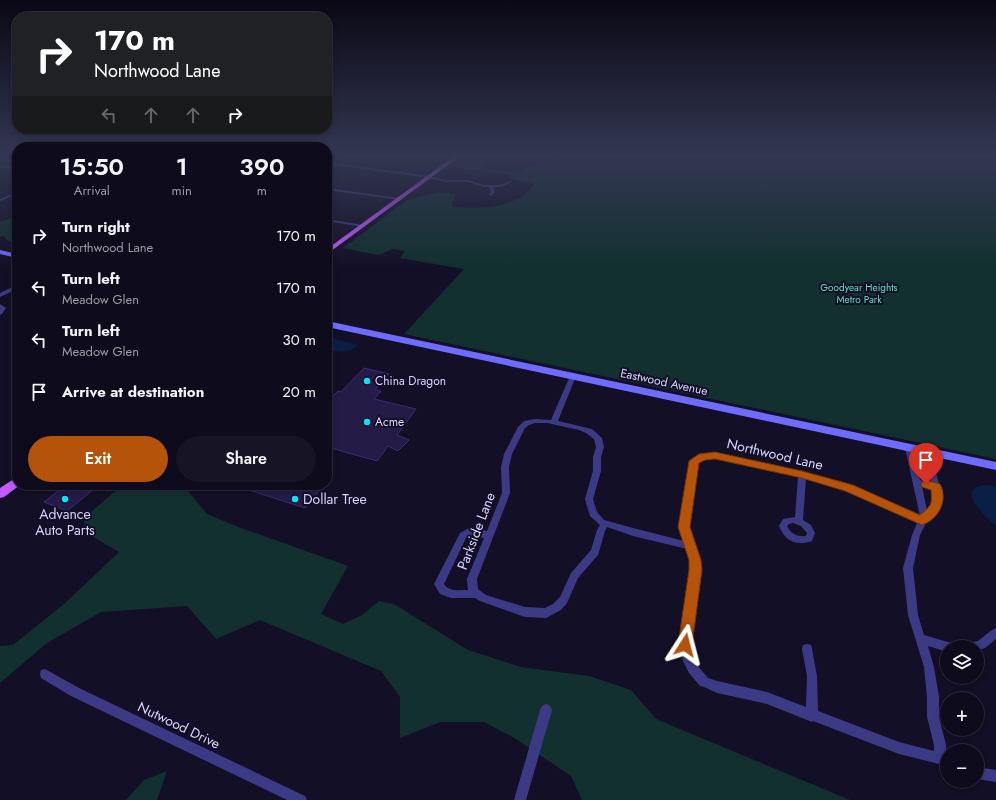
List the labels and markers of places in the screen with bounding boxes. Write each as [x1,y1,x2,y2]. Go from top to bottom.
place label: China Dragon [375,372,446,390]
marker: China Dragon [362,376,372,386]
place label: Acme [375,413,404,431]
marker: Acme [362,417,372,427]
pin [909,443,943,484]
place label: Dollar Tree [303,489,367,509]
marker: Advance Auto Parts [60,494,70,504]
marker: Dollar Tree [290,494,300,504]
place label: Advance Auto Parts [35,504,95,540]

